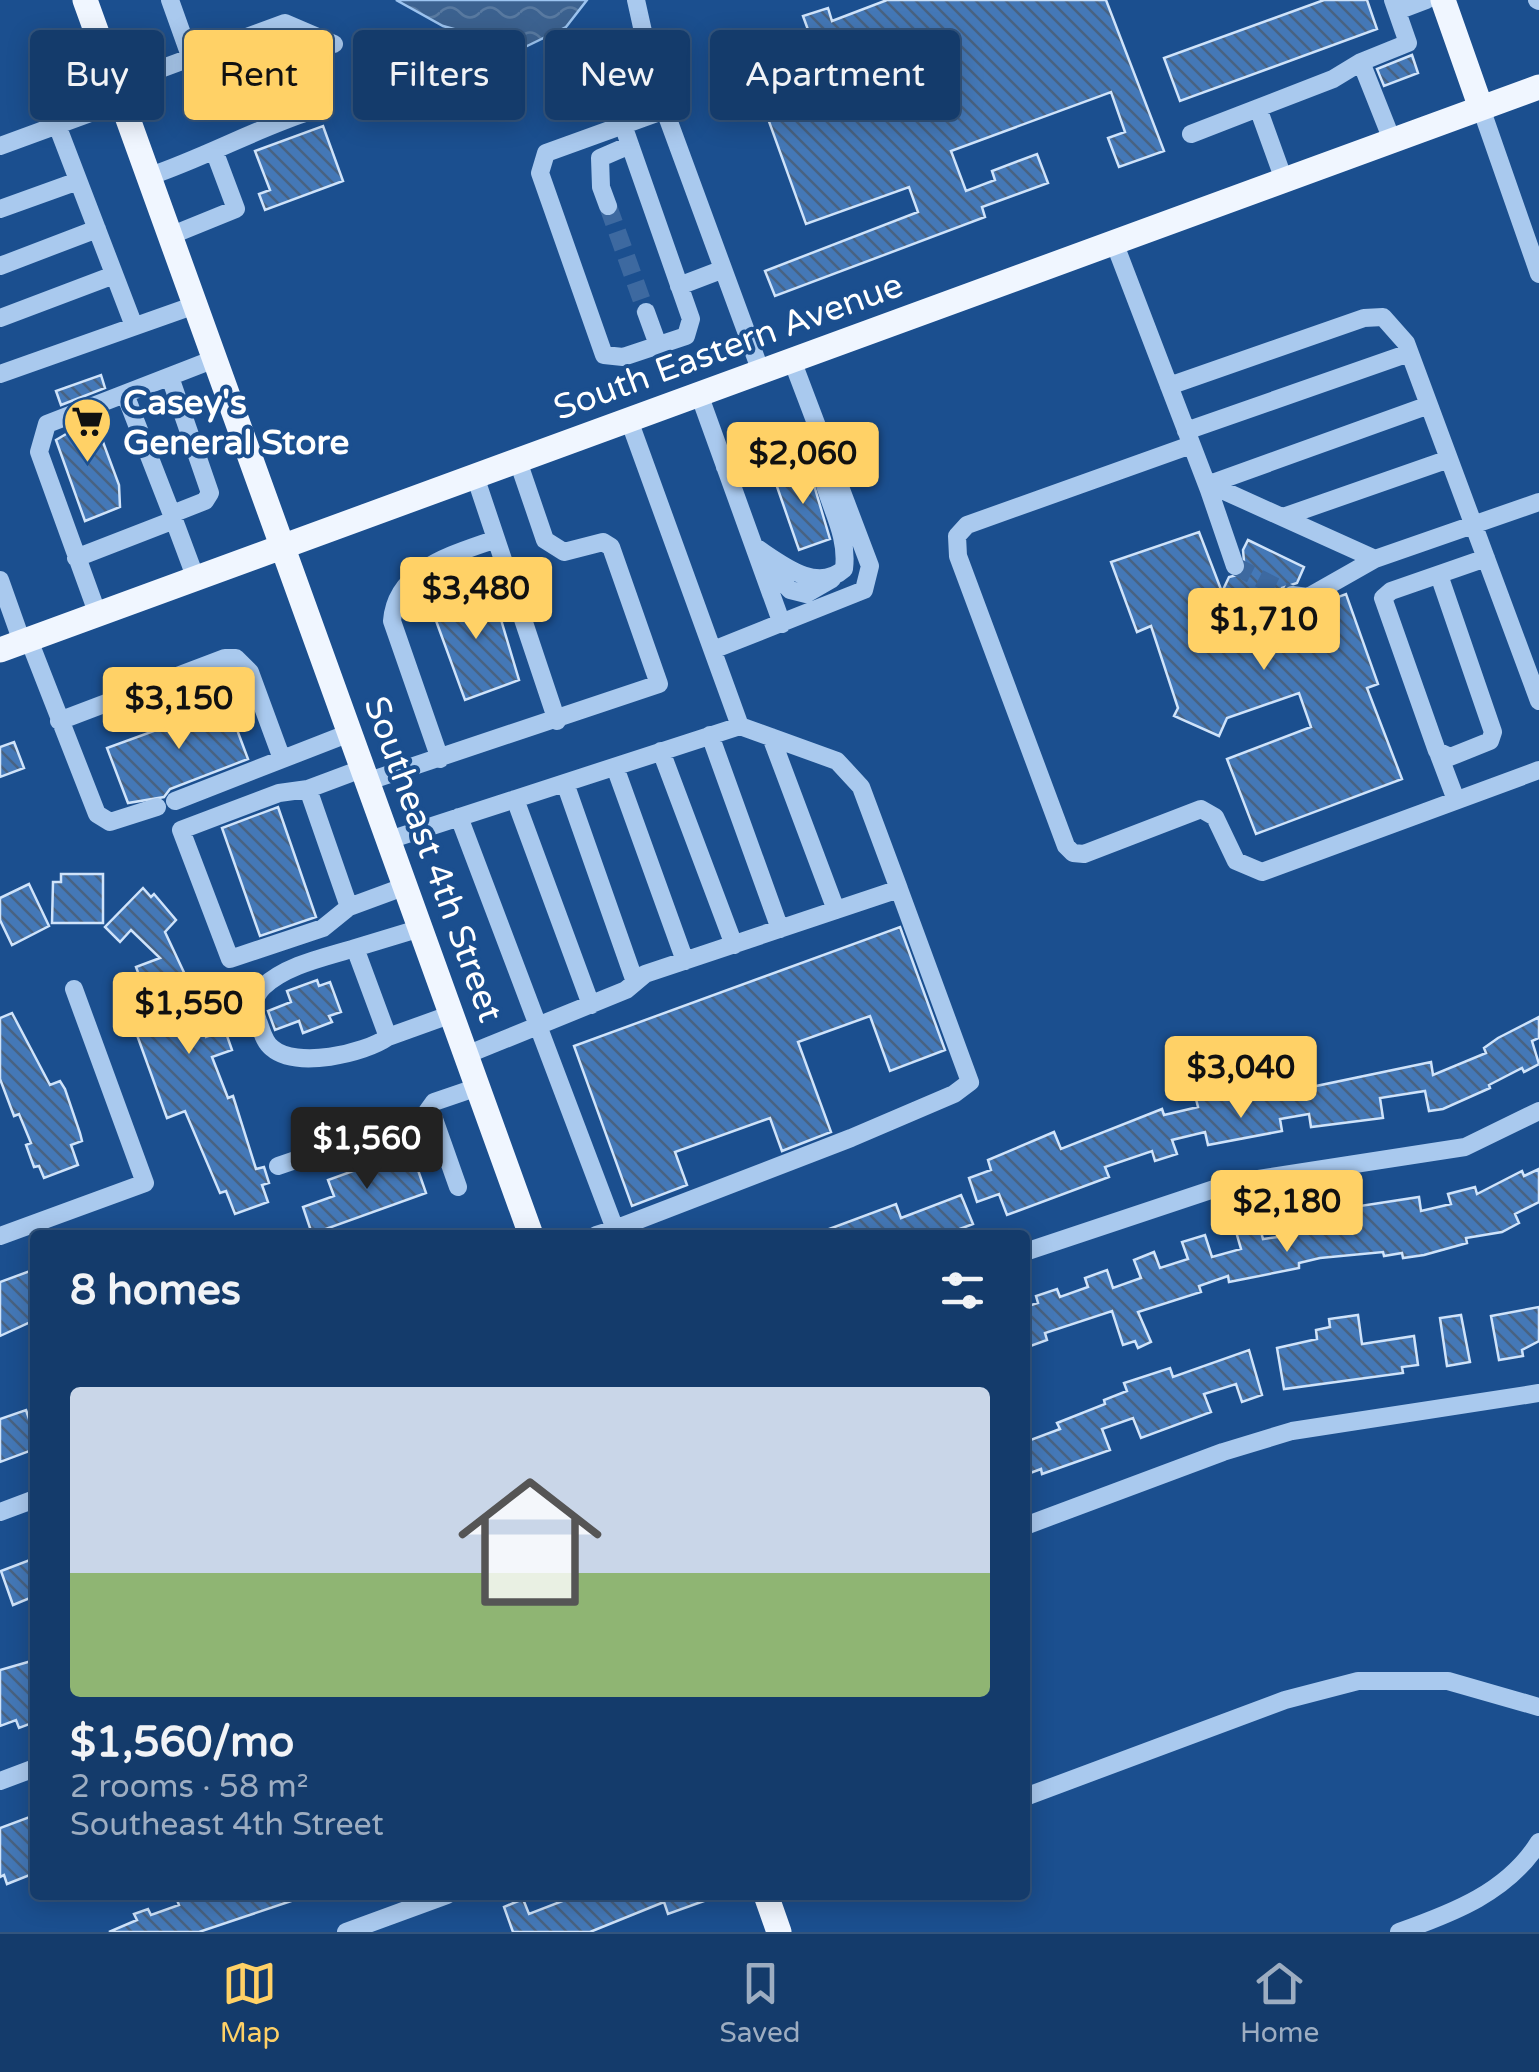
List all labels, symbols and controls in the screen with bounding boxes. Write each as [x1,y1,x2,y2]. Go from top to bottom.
chip: Buy [30,30,164,120]
chip: Rent [184,30,333,120]
chip: Filters [353,30,525,120]
chip: New [545,30,690,120]
chip: Apartment [710,30,960,120]
street label: South Eastern Avenue [548,264,909,430]
place label: Casey's General Store [123,382,349,464]
supermarket icon: Casey's General Store [62,396,114,464]
pin: $2,060 [722,422,884,507]
text: $2,060 [749,435,857,473]
pin: $3,480 [395,557,557,642]
text: $3,480 [422,570,530,608]
pin: $1,710 [1183,588,1345,673]
text: $1,710 [1210,601,1318,639]
pin: $3,150 [98,667,260,752]
text: $3,150 [125,680,233,718]
street label: Southeast 4th Street [355,691,511,1028]
pin: $1,550 [108,972,270,1057]
text: $1,550 [135,985,243,1023]
pin: $3,040 [1160,1036,1322,1121]
text: $3,040 [1187,1049,1295,1087]
pin: $1,560 [286,1107,448,1192]
text: $1,560 [313,1120,421,1158]
pin: $2,180 [1206,1170,1368,1255]
text: $2,180 [1233,1183,1341,1221]
icon: filters [935,1263,990,1318]
text: 8 homes [70,1265,241,1316]
icon: home [440,1452,620,1632]
text: $1,560/mo [70,1717,294,1768]
text: 2 rooms · 58 m² [70,1768,309,1806]
text: Southeast 4th Street [70,1806,384,1844]
tab: Map [220,1956,280,2050]
tab: Saved [720,1956,801,2050]
tab: Home [1240,1956,1319,2050]

